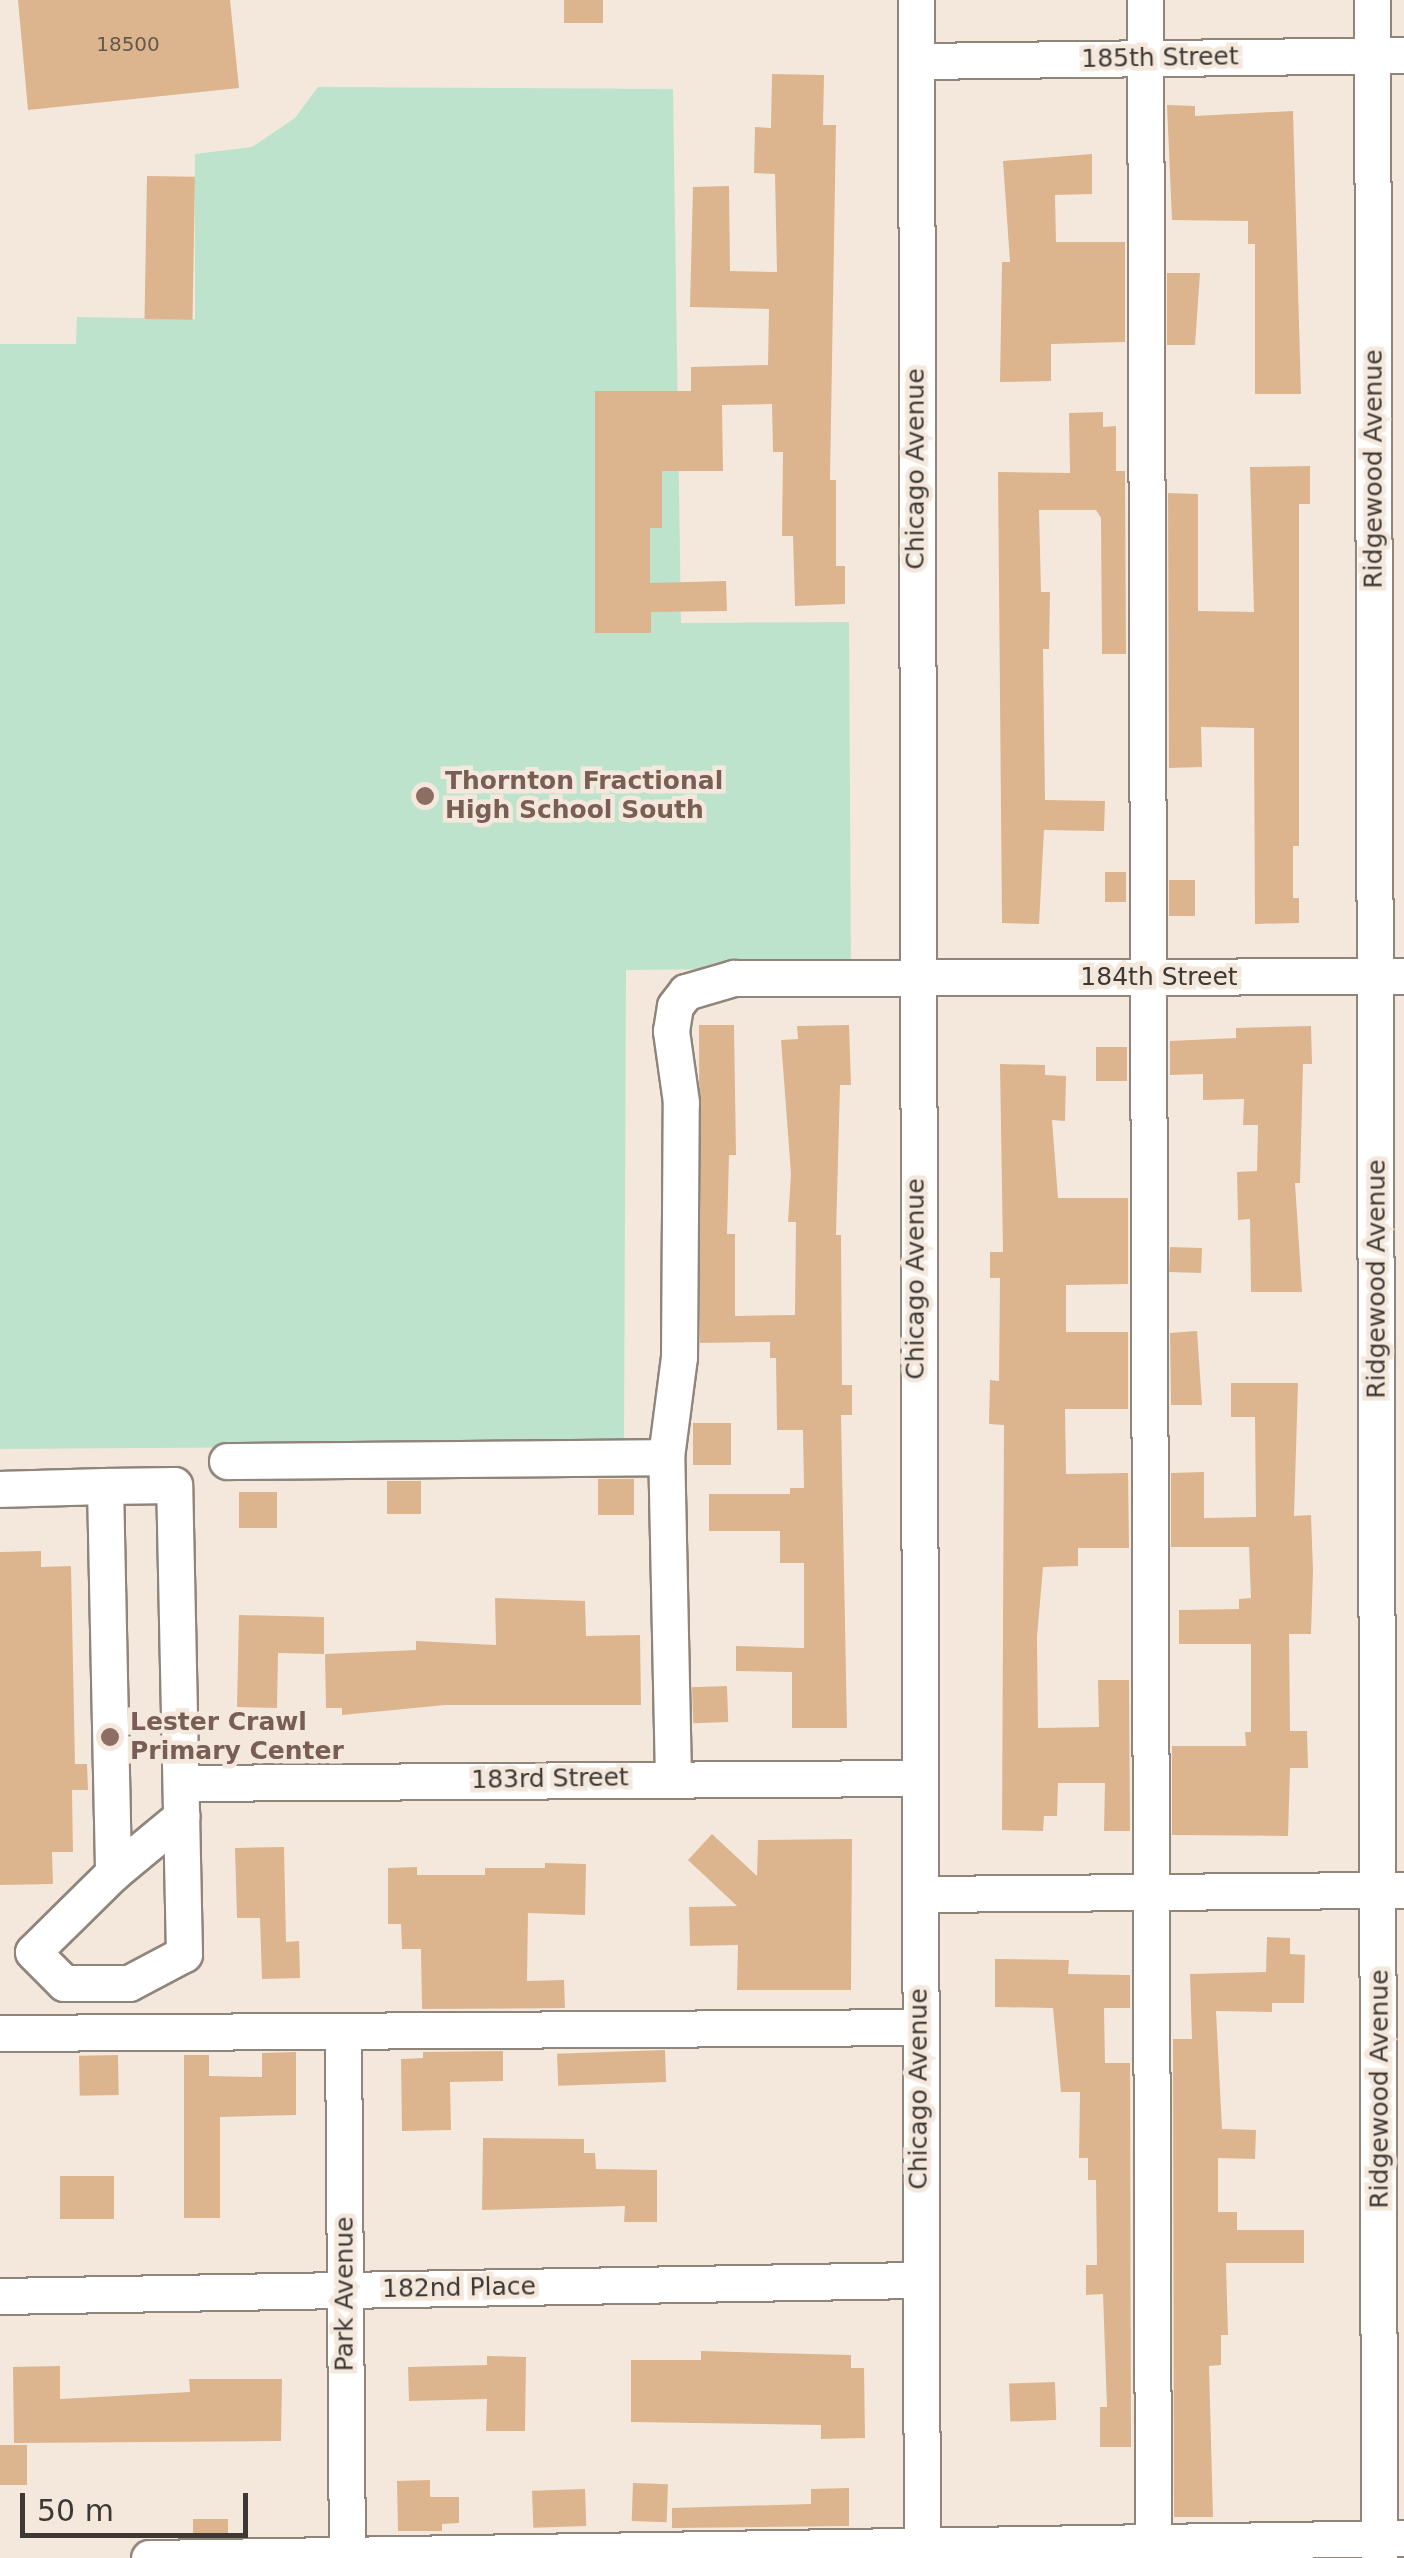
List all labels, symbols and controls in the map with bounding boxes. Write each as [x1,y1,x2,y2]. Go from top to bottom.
house number: 18500 [96,32,160,56]
street label: 185th Street [1081,42,1239,74]
street label: Ridgewood Avenue [1359,349,1389,589]
street label: Chicago Avenue [901,368,931,570]
place label: Thornton Fractional High School South [445,767,723,826]
marker: Thornton Fractional High School South [414,785,436,807]
street label: 184th Street [1080,962,1238,992]
street label: Ridgewood Avenue [1362,1159,1392,1399]
street label: Chicago Avenue [901,1178,931,1380]
place label: Lester Crawl Primary Center [130,1708,344,1767]
marker: Lester Crawl Primary Center [99,1726,121,1748]
street label: 183rd Street [471,1763,629,1795]
street label: Ridgewood Avenue [1365,1969,1395,2209]
street label: Chicago Avenue [904,1988,934,2190]
street label: Park Avenue [330,2217,360,2371]
street label: 182nd Place [382,2272,536,2304]
scale bar [25,2473,252,2535]
text: 50 m [37,2493,114,2528]

